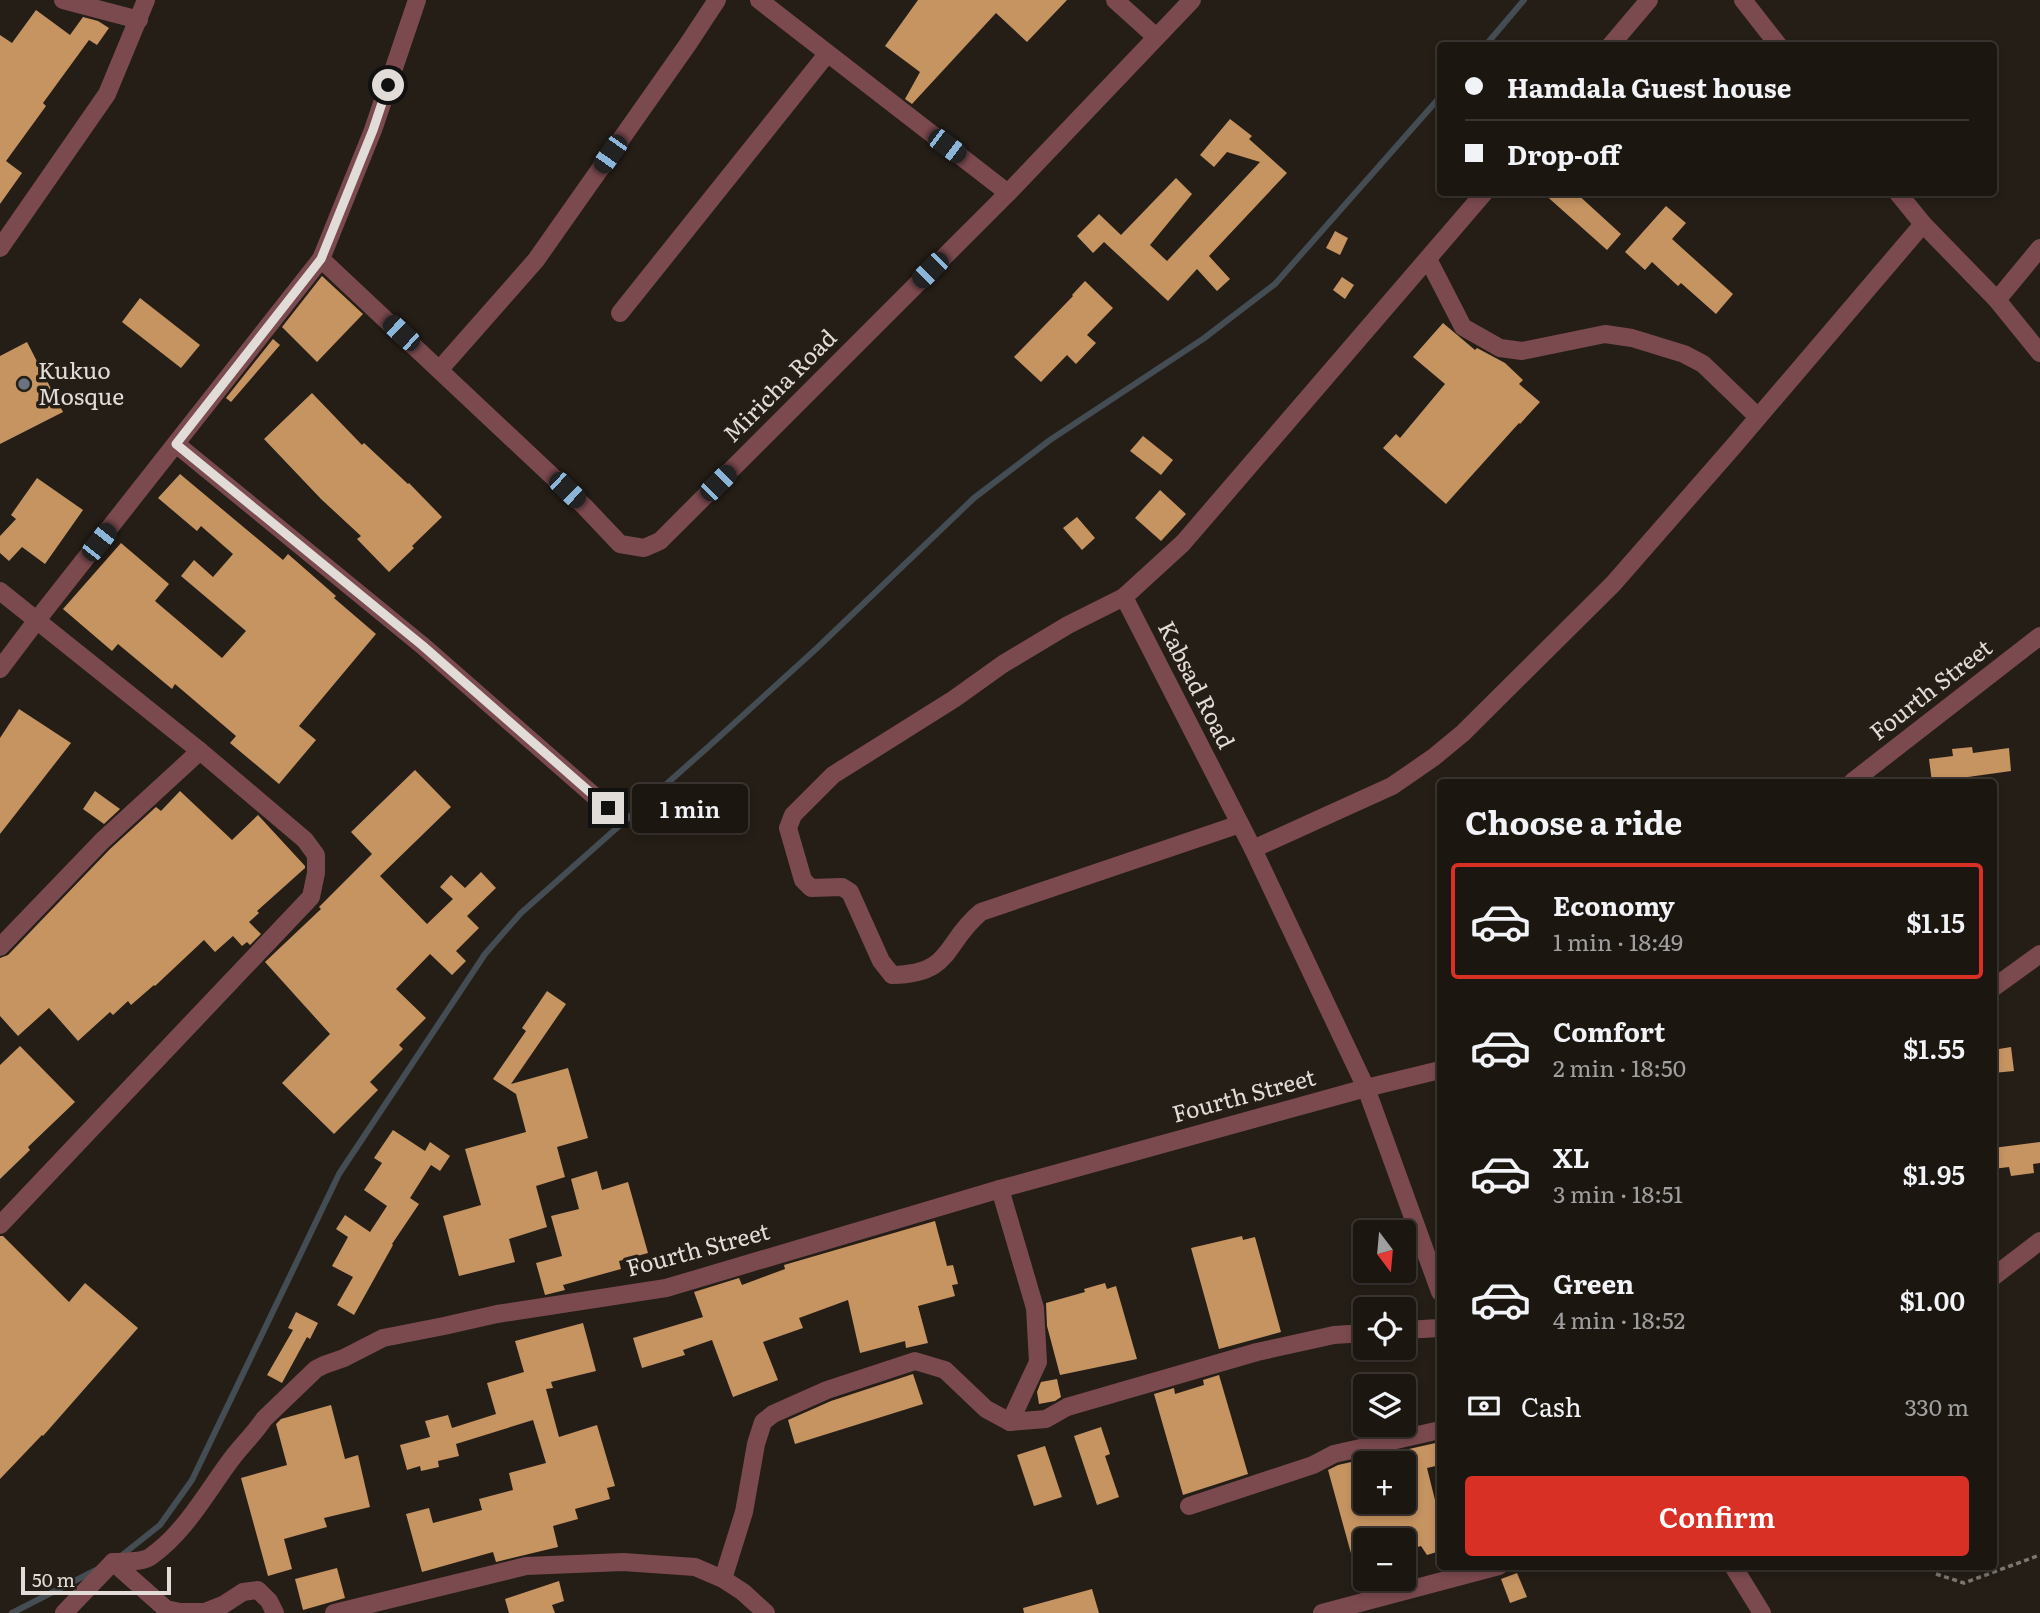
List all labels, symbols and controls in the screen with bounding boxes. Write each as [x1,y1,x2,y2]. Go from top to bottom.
text: Hamdala Guest house [1507,67,1791,106]
route start [372,69,404,101]
car [924,125,971,167]
car [590,131,631,177]
text: Drop-off [1507,134,1620,173]
car [908,248,953,292]
car [379,311,424,355]
street label: Miricha Road [714,320,843,449]
place label: Kukuo Mosque [38,352,124,412]
marker: Kukuo Mosque [16,376,32,392]
car [696,461,741,505]
car [545,468,590,512]
car [78,519,121,565]
street label: Kabsad Road [1151,614,1245,754]
street label: Fourth Street [1861,629,1999,747]
callout: 1 min [632,784,748,832]
text: 1 min [660,791,720,825]
route end [592,792,624,824]
text: Choose a ride [1465,797,1682,845]
text: Economy [1553,885,1675,924]
icon: car [1469,890,1532,953]
text: $1.15 [1906,902,1965,941]
text: 1 min · 18:49 [1553,924,1683,958]
text: Comfort [1553,1011,1665,1050]
icon: car [1469,1016,1532,1079]
text: $1.55 [1903,1028,1965,1067]
text: 2 min · 18:50 [1553,1050,1686,1084]
street label: Fourth Street [1168,1058,1320,1130]
text: XL [1553,1137,1590,1176]
icon: car [1469,1142,1532,1205]
text: $1.95 [1903,1154,1965,1193]
text: 3 min · 18:51 [1553,1176,1683,1210]
street label: Fourth Street [622,1212,774,1284]
north arrow [1353,1220,1416,1283]
map controls [1353,1220,1416,1591]
text: Green [1553,1263,1634,1302]
icon: car [1469,1268,1532,1331]
text: $1.00 [1899,1280,1965,1319]
button: locate [1353,1297,1416,1360]
text: 4 min · 18:52 [1553,1302,1685,1336]
button: layers [1353,1374,1416,1437]
text: Cash [1521,1386,1582,1425]
icon: cash [1465,1387,1503,1425]
text: 330 m [1905,1389,1969,1423]
button: + [1353,1451,1416,1514]
button: Confirm [1465,1476,1969,1556]
button: − [1353,1528,1416,1591]
scale bar [21,1564,172,1596]
text: 50 m [32,1565,75,1593]

